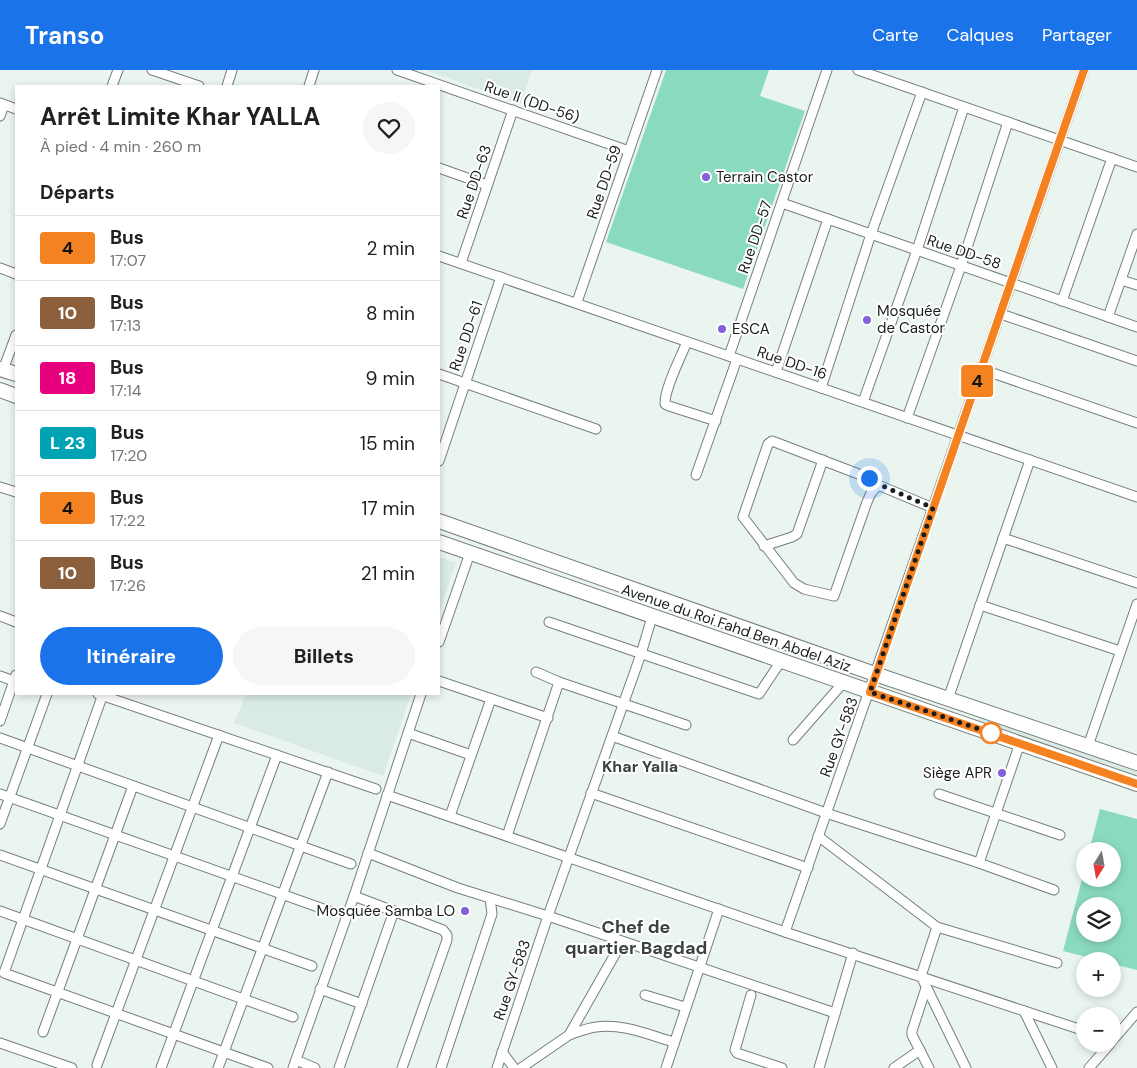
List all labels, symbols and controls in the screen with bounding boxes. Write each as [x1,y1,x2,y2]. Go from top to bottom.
text: Transo [25,20,104,51]
text: Carte [872,23,919,47]
text: Calques [947,23,1014,47]
text: Partager [1042,23,1112,47]
street label: Rue II (DD-56) [482,76,582,128]
text: Arrêt Limite Khar YALLA [40,101,320,132]
button: heart [363,102,415,154]
text: À pied · 4 min · 260 m [40,136,201,157]
street label: Rue DD-63 [452,142,496,222]
street label: Rue DD-59 [582,142,626,222]
place label: Terrain Castor [716,167,814,187]
marker: Terrain Castor [700,171,712,183]
text: Départs [40,180,115,205]
street label: Rue DD-57 [733,198,777,276]
text: Bus [110,225,144,250]
street label: Rue DD-58 [924,230,1004,274]
text: 4 [62,236,73,260]
text: 2 min [367,236,415,261]
text: 17:07 [110,250,146,271]
text: Bus [110,290,144,315]
street label: Rue DD-61 [445,298,487,374]
text: 10 [58,301,77,325]
text: 8 min [366,301,415,326]
place label: Mosquée de Castor [877,301,946,338]
marker: Mosquée de Castor [861,314,873,326]
text: 17:13 [110,315,141,336]
place label: ESCA [732,319,770,339]
marker: ESCA [716,323,728,335]
street label: Rue DD-16 [754,342,830,384]
text: Bus [110,355,144,380]
line badge: 4 [961,365,993,397]
text: 18 [59,366,76,390]
text: 9 min [366,366,415,391]
text: 4 [971,369,983,393]
text: 17:14 [110,380,141,401]
text: Bus [111,420,144,445]
text: L 23 [50,431,86,455]
text: 15 min [360,431,415,456]
text: 17:20 [111,445,147,466]
your location [857,466,882,491]
text: Bus [110,485,144,510]
text: 4 [62,496,73,520]
text: 17 min [361,496,415,521]
text: 17:22 [110,510,145,531]
text: Bus [110,550,144,575]
text: 10 [58,561,77,585]
text: 21 min [361,561,415,586]
text: 17:26 [110,575,146,596]
street label: Avenue du Roi Fahd Ben Abdel Aziz [618,579,854,677]
button: Itinéraire [40,627,223,685]
button: Billets [233,627,415,685]
street label: Rue GY-583 [815,694,863,780]
unlabelled marker [980,722,1002,744]
district label: Khar Yalla [602,756,678,777]
place label: Siège APR [923,763,992,783]
marker: Siège APR [996,767,1008,779]
north arrow [1076,842,1121,888]
map controls [1076,842,1121,1052]
button: layers [1076,897,1121,942]
place label: Mosquée Samba LO [317,901,455,921]
marker: Mosquée Samba LO [459,905,471,917]
district label: Chef de quartier Bagdad [565,915,707,960]
street label: Rue GY-583 [489,937,535,1023]
button: + [1076,952,1121,997]
button: − [1076,1007,1121,1052]

